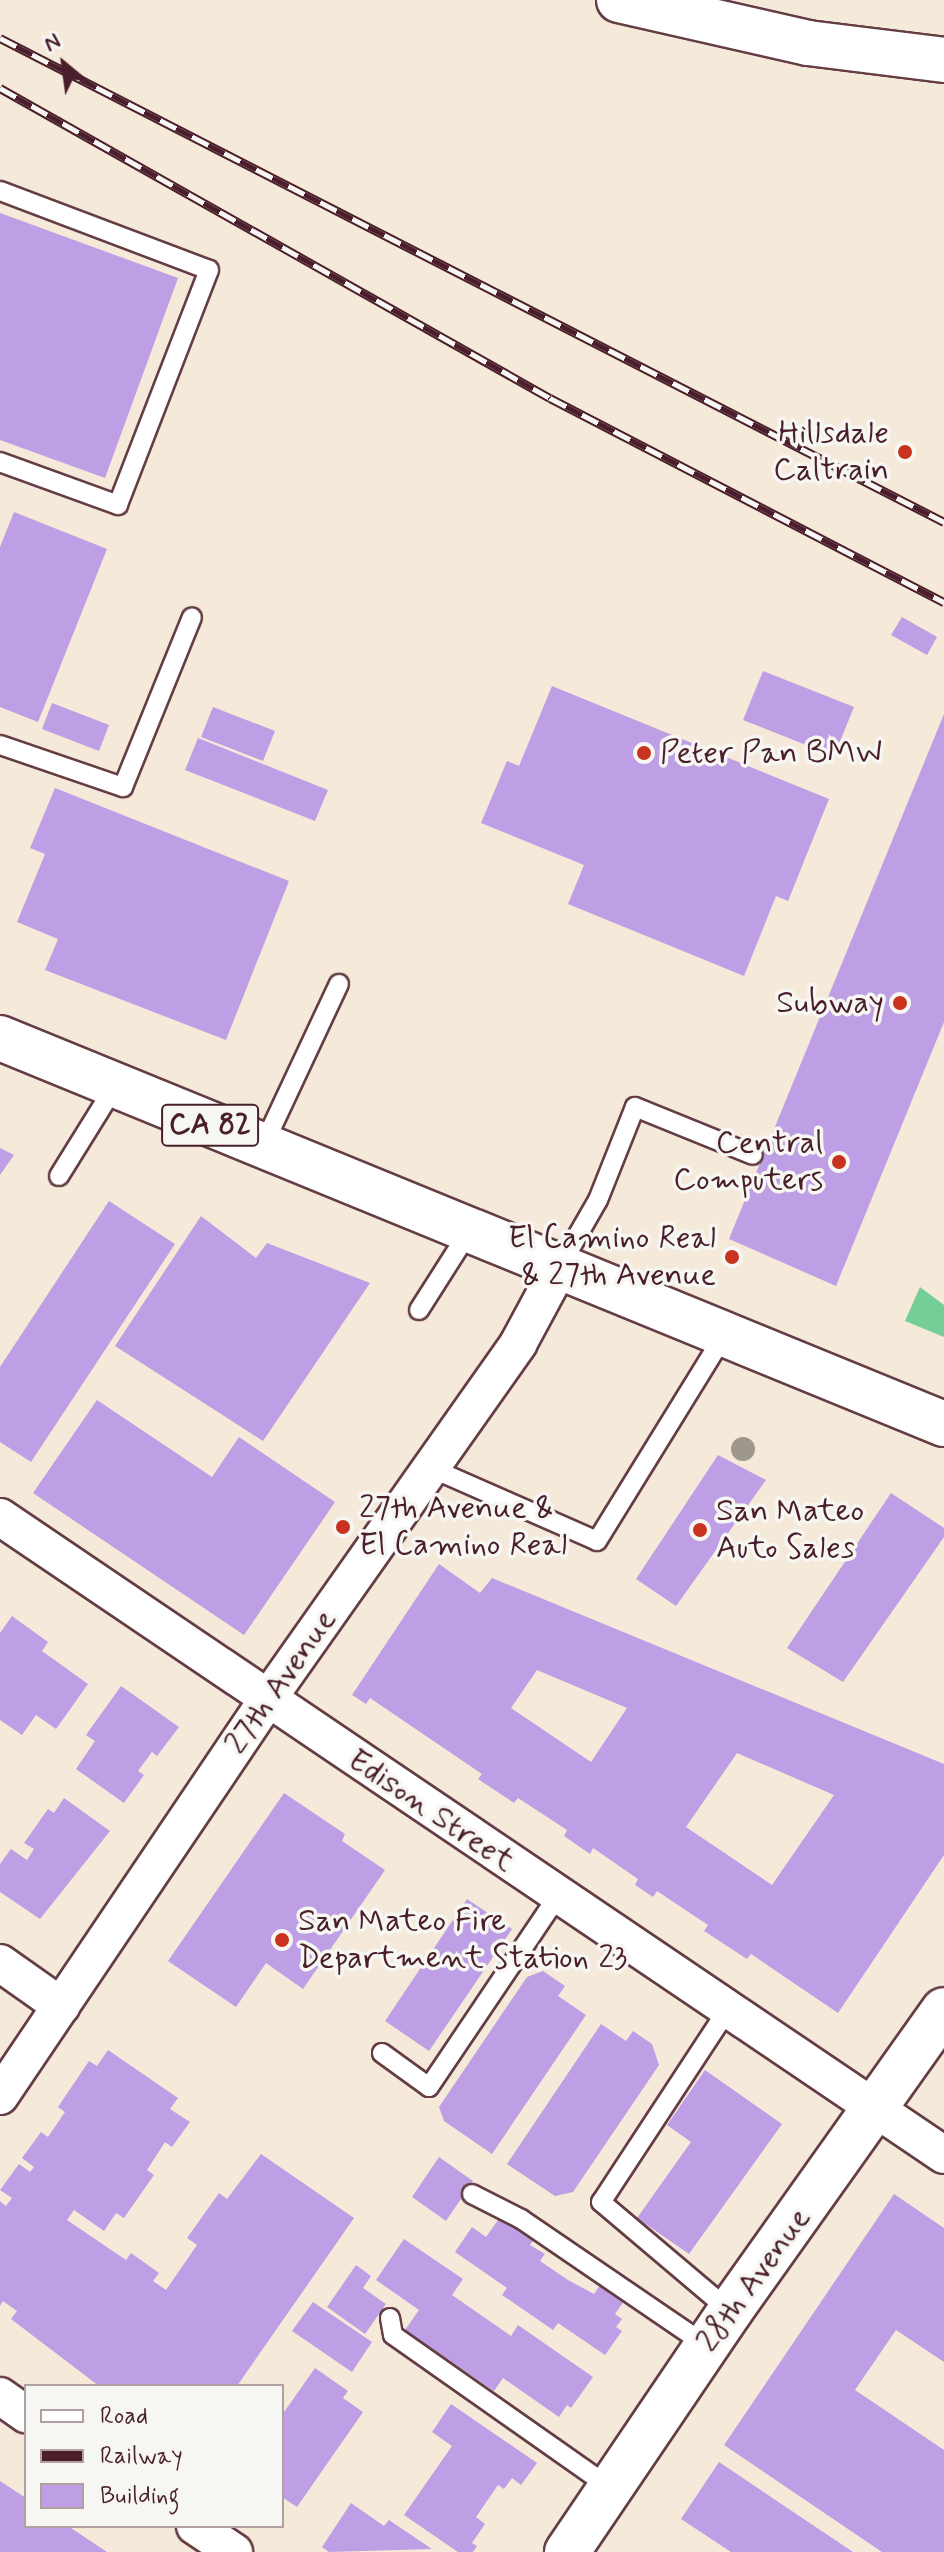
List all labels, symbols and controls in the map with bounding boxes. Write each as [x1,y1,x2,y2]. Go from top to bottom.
north arrow [24,24,104,104]
text: N [39,27,66,59]
place label: Hillsdale Caltrain [773,415,889,490]
marker: Hillsdale Caltrain [896,443,914,461]
place label: Peter Pan BMW [660,734,879,772]
marker: Peter Pan BMW [635,744,653,762]
place label: Subway [776,984,884,1022]
marker: Subway [891,994,909,1012]
road number: CA 82 [160,1099,260,1151]
place label: Central Computers [673,1125,823,1200]
marker: Central Computers [830,1153,848,1171]
place label: El Camino Real & 27th Avenue [501,1220,716,1295]
marker: El Camino Real & 27th Avenue [723,1248,741,1266]
place label: 27th Avenue & El Camino Real [359,1490,574,1565]
place label: San Mateo Auto Sales [716,1493,859,1568]
marker: 27th Avenue & El Camino Real [334,1518,352,1536]
marker: San Mateo Auto Sales [691,1521,709,1539]
street label: 27th Avenue [217,1602,345,1762]
street label: Edison Street [340,1741,522,1881]
place label: San Mateo Fire Department Station 23 [298,1903,625,1978]
marker: San Mateo Fire Department Station 23 [273,1931,291,1949]
street label: 28th Avenue [689,2200,819,2360]
legend [24,2384,284,2528]
text: Road [100,2401,148,2432]
text: Railway [100,2441,183,2472]
text: Building [100,2481,180,2512]

